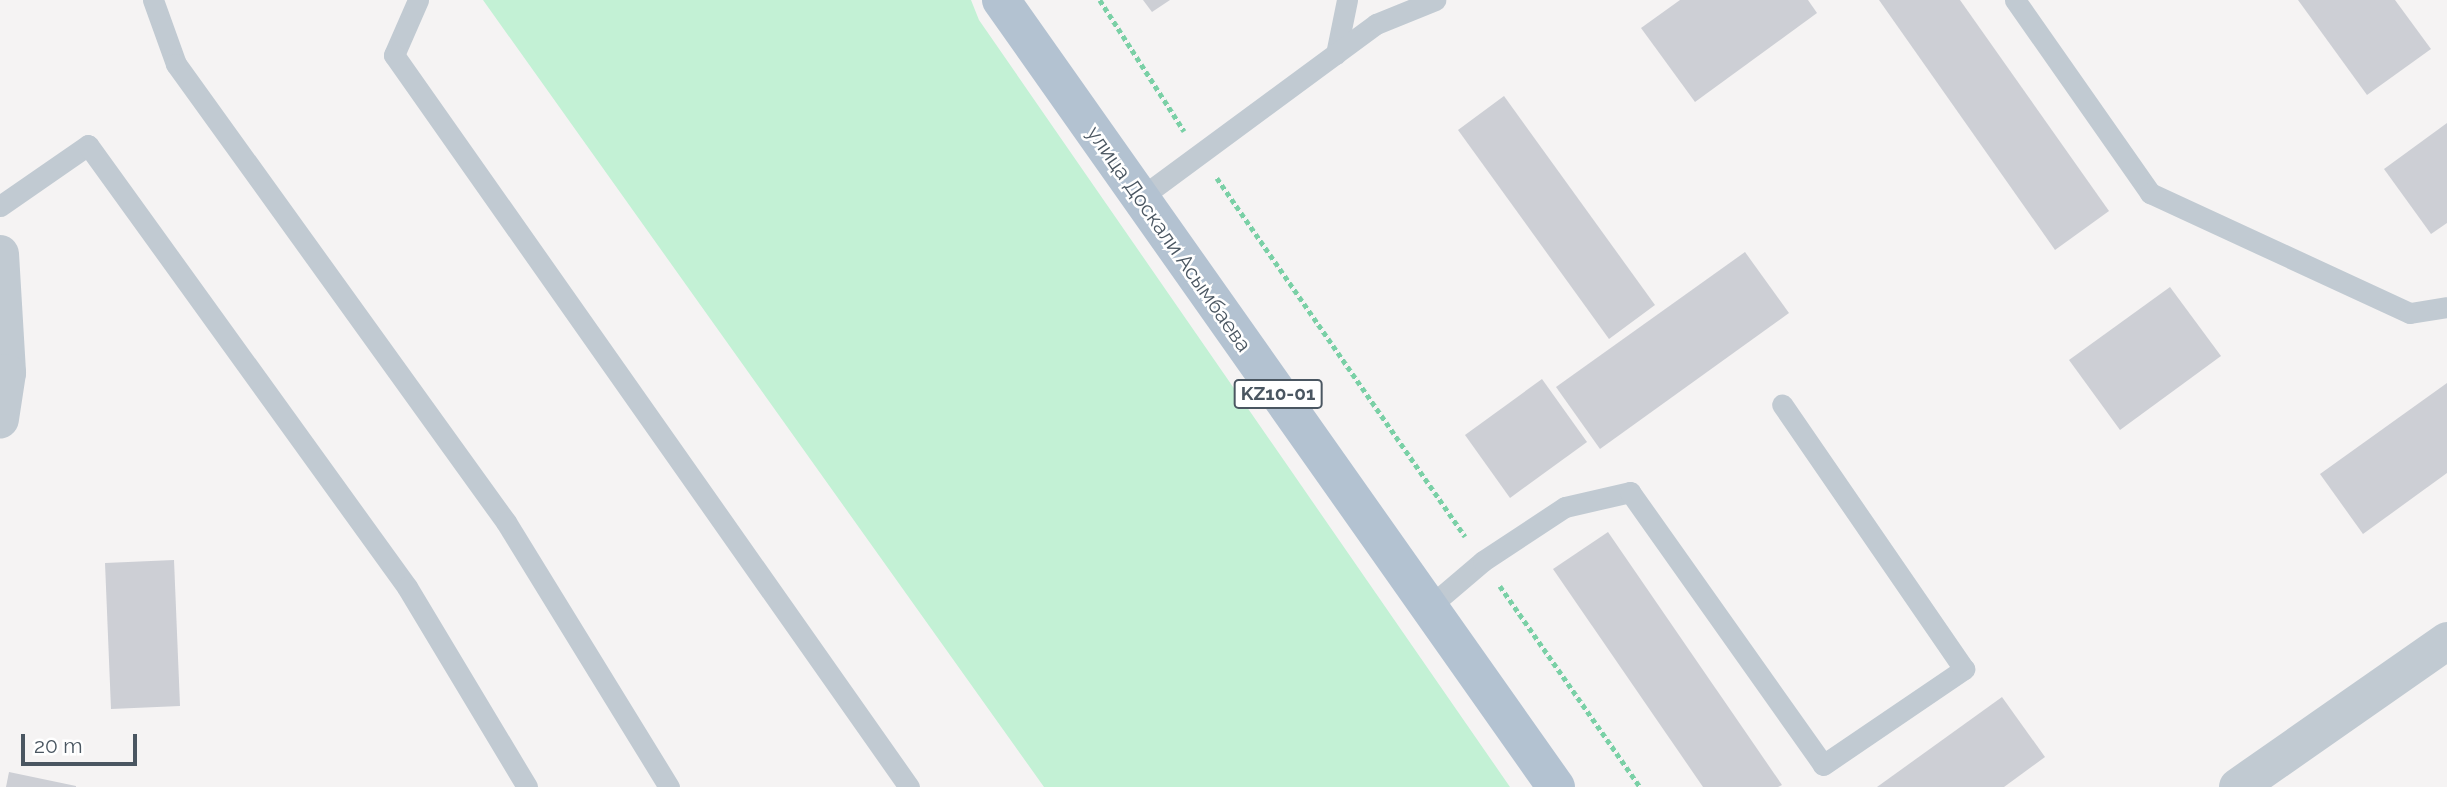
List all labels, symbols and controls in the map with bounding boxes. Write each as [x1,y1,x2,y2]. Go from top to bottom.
street label: улица Доскали Асымбаева [1081,121,1257,357]
road number: KZ10-01 [1232,378,1324,410]
scale bar [24,720,140,764]
text: 20 m [34,733,82,758]

